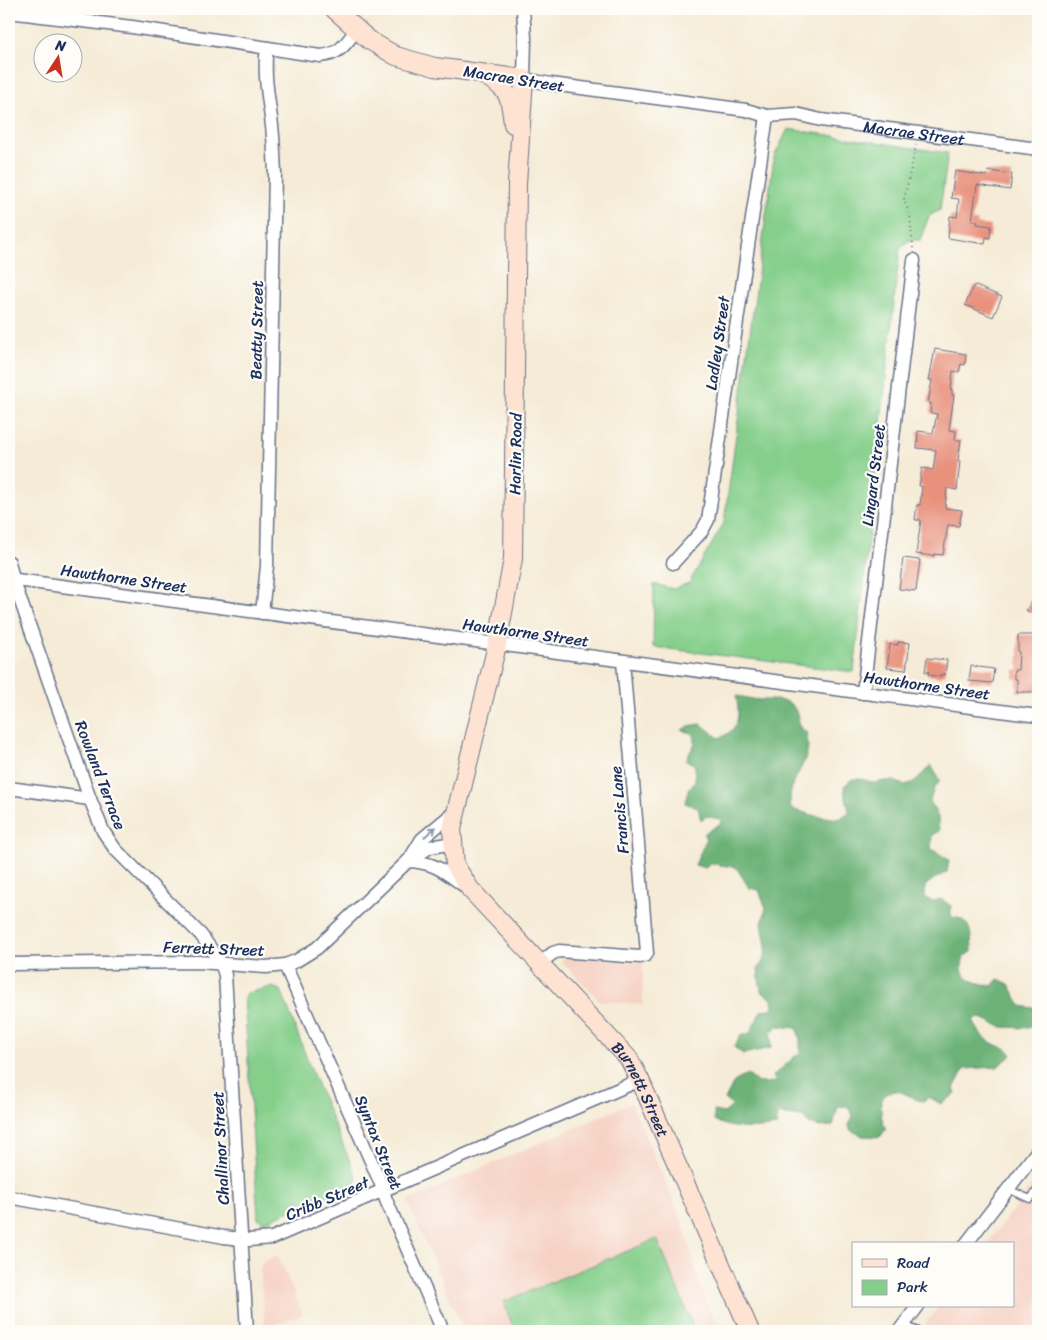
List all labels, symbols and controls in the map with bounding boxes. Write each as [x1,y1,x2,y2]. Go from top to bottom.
north arrow [32,32,82,82]
text: N [52,32,68,59]
street label: Macrae Street [461,56,567,101]
street label: Macrae Street [862,112,967,154]
street label: Beatty Street [241,280,272,380]
street label: Ladley Street [697,293,739,392]
street label: Harlin Road [500,411,531,495]
street label: Lingard Street [853,422,894,528]
street label: Hawthorne Street [59,555,189,602]
street label: Hawthorne Street [461,609,591,656]
street label: Hawthorne Street [862,662,992,709]
street label: Rowland Terrace [66,716,135,834]
street label: Francis Lane [601,765,638,855]
one-way arrow [424,827,437,838]
street label: Ferrett Street [163,932,265,965]
street label: Burnett Street [604,1034,677,1142]
street label: Challinor Street [203,1090,238,1206]
street label: Syntax Street [346,1090,411,1194]
street label: Cribb Street [281,1168,374,1229]
legend [852,1242,1014,1308]
text: Road [897,1250,930,1276]
text: Park [897,1274,928,1300]

